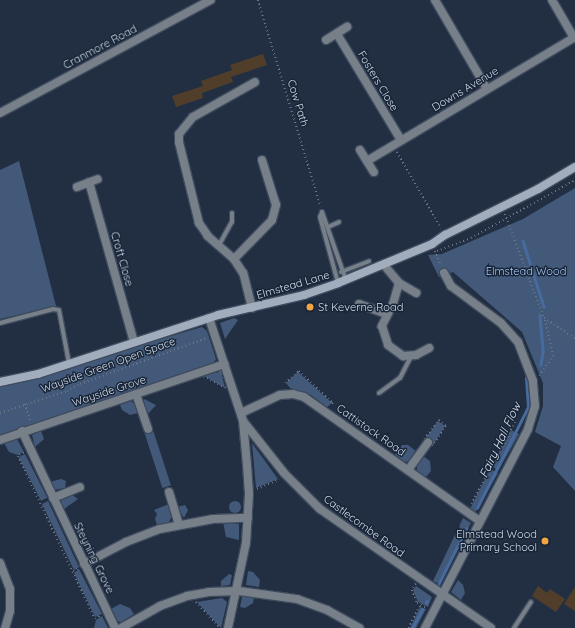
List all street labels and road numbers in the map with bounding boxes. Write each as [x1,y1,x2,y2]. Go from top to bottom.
street label: Cranmore Road [61,22,139,72]
street label: Fosters Close [355,49,401,113]
street label: Downs Avenue [429,64,501,114]
street label: Cow Path [285,78,311,128]
street label: Croft Close [108,230,136,288]
street label: Elmstead Lane [255,268,331,302]
street label: Wayside Green Open Space [39,334,177,396]
street label: Wayside Grove [70,373,148,409]
street label: Cattistock Road [334,401,408,459]
street label: Castlecombe Road [321,492,407,560]
street label: Steyning Grove [71,520,117,596]

